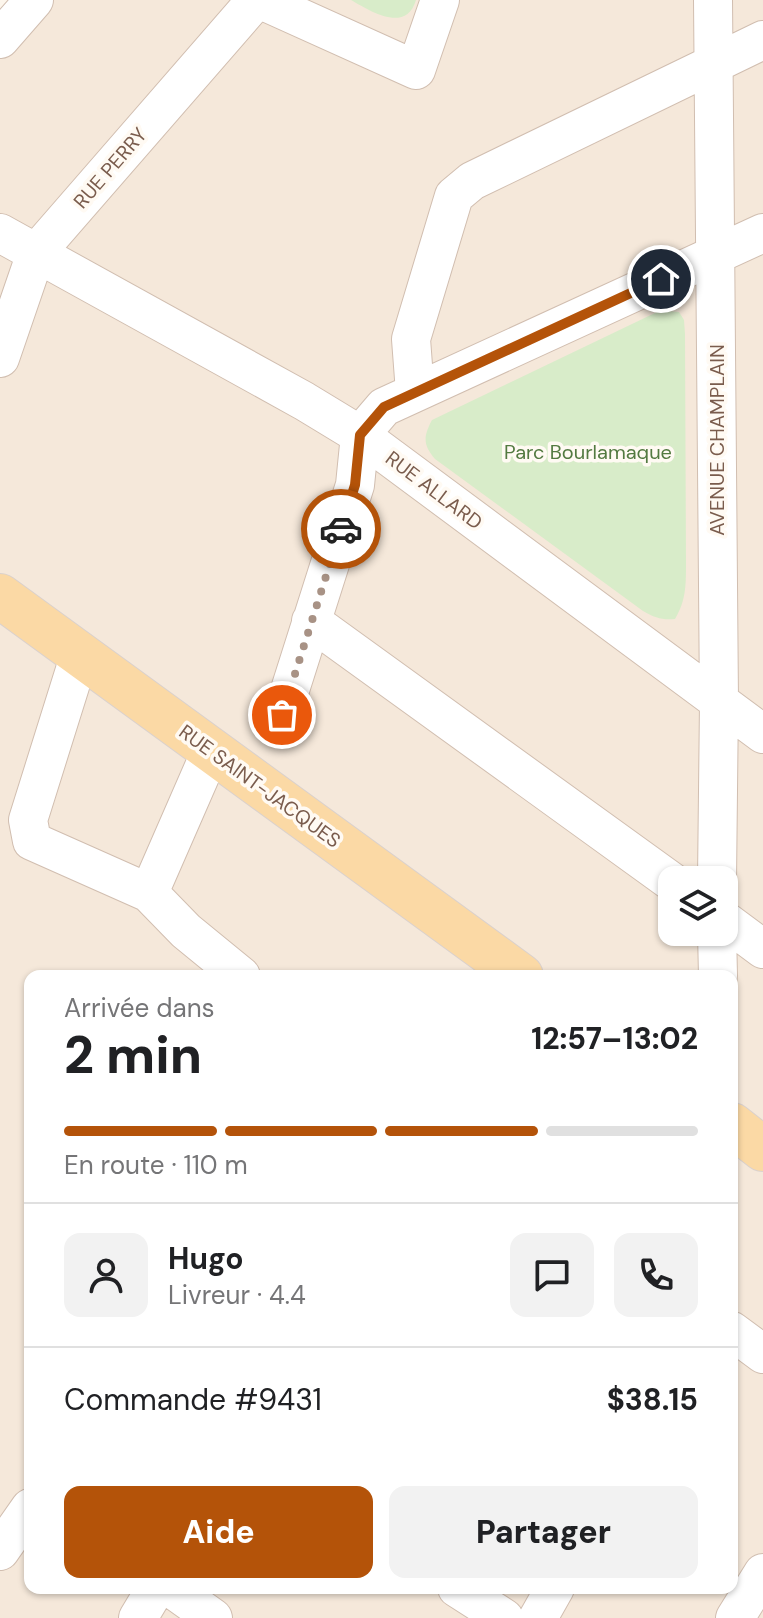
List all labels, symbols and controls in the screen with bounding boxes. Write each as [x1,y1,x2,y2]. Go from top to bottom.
street label: RUE PERRY [68,122,153,214]
pin [627,245,695,313]
icon: home [639,257,683,301]
street label: AVENUE CHAMPLAIN [704,344,730,536]
park label: Parc Bourlamaque [504,439,672,465]
street label: RUE ALLARD [380,445,488,535]
courier [301,489,381,569]
icon: car [319,507,363,551]
pin [248,681,316,749]
icon: bag [260,693,304,737]
street label: RUE SAINT-JACQUES [174,719,346,853]
map controls [658,866,738,946]
button: layers [658,866,738,946]
text: Arrivée dans [64,991,215,1025]
text: 12:57–13:02 [531,1019,698,1058]
text: 2 min [64,1021,202,1089]
text: En route · 110 m [64,1148,248,1182]
button: person [64,1233,148,1317]
button: chat [510,1233,594,1317]
button: phone [614,1233,698,1317]
text: Hugo [168,1239,243,1278]
text: Livreur · 4.4 [168,1278,306,1312]
text: Commande #9431 [64,1380,322,1419]
text: $38.15 [607,1380,698,1419]
button: Aide [64,1486,373,1578]
button: Partager [389,1486,698,1578]

